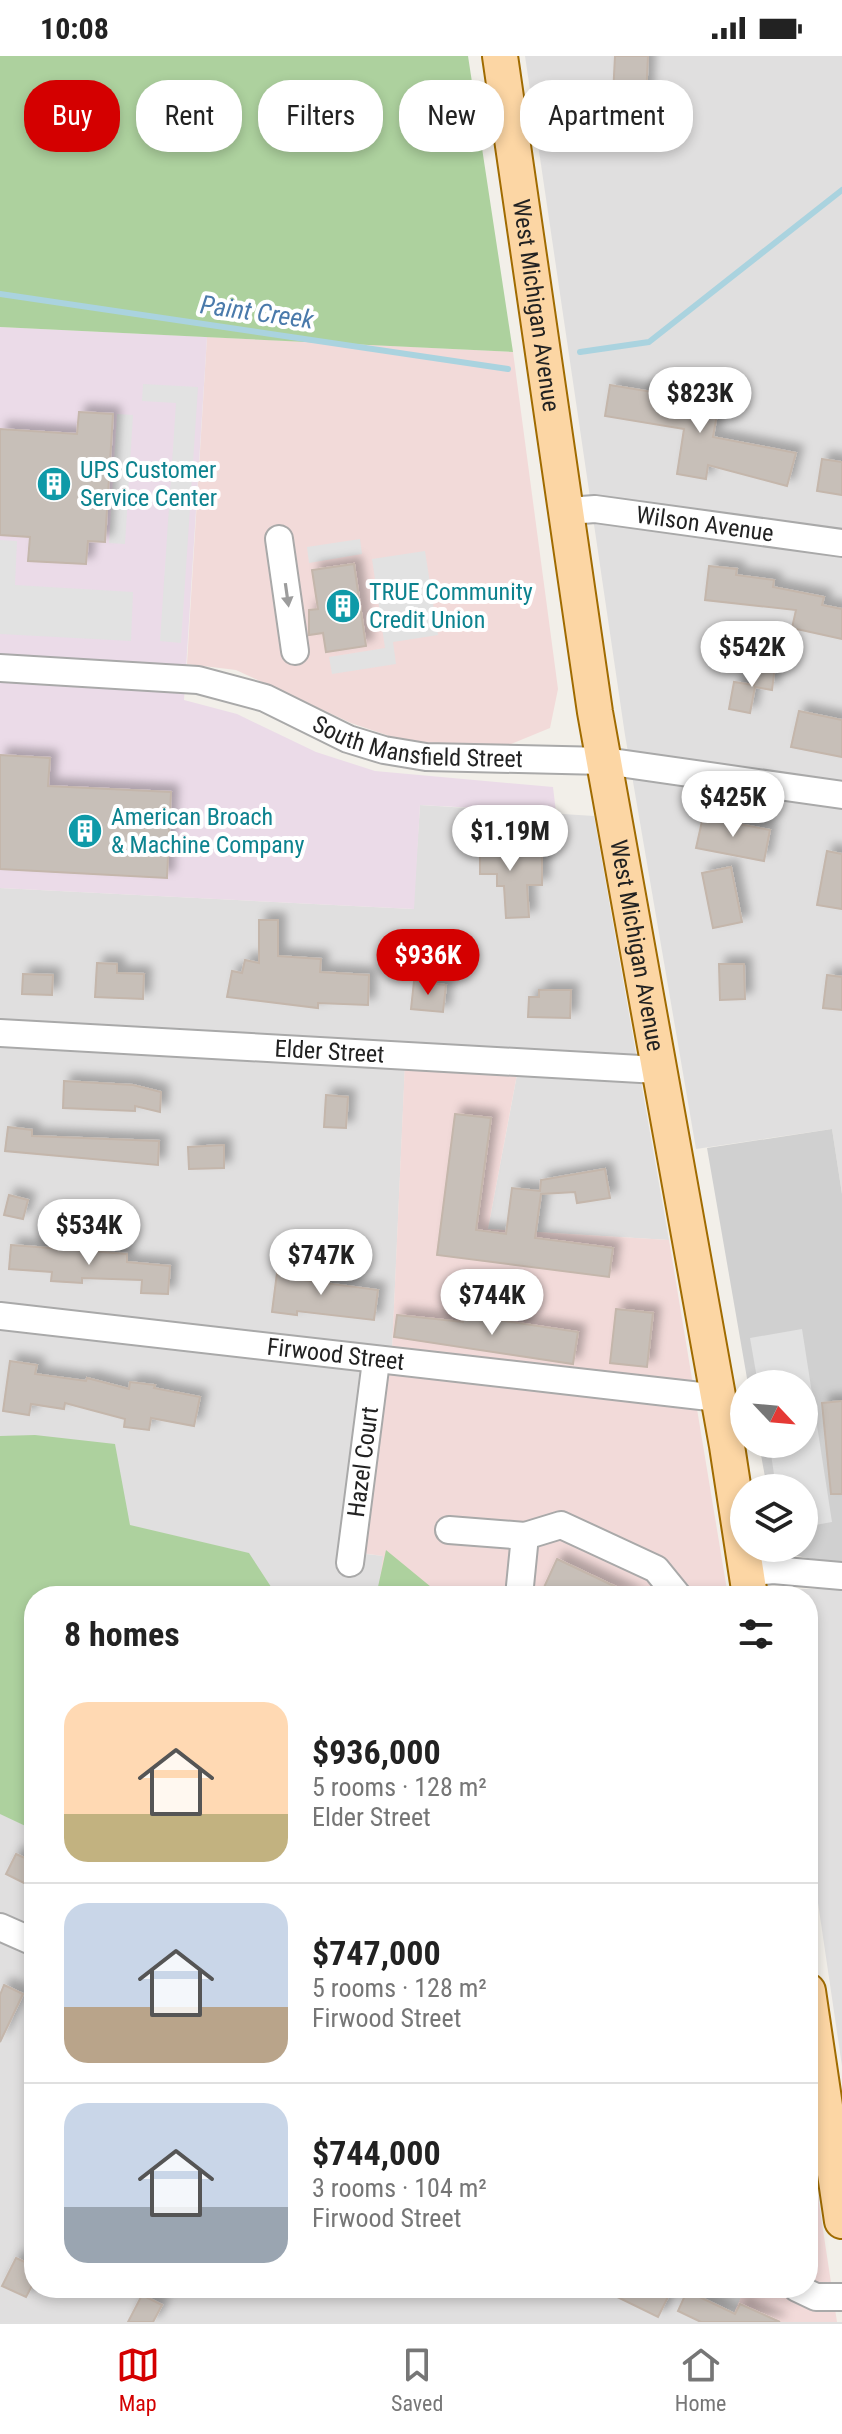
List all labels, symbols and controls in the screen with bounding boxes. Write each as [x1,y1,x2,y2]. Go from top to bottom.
text: 10:08 [40,11,109,46]
chip: Buy [24,80,120,152]
chip: Rent [136,80,242,152]
chip: Filters [258,80,383,152]
chip: New [399,80,504,152]
chip: Apartment [520,80,693,152]
street label: West Michigan Avenue [507,197,565,413]
water label: Paint Creek [198,289,316,335]
pin: $823K [644,367,756,435]
text: $823K [667,378,733,408]
place label: UPS Customer Service Center [80,456,217,512]
building icon: UPS Customer Service Center [35,465,73,503]
street label: Wilson Avenue [634,501,775,547]
place label: TRUE Community Credit Union [369,578,533,634]
one-way arrow [281,583,294,608]
building icon: TRUE Community Credit Union [324,587,362,625]
pin: $542K [696,621,808,689]
text: $542K [719,632,785,662]
street label: South Mansfield Street [308,710,523,773]
pin: $425K [677,771,789,839]
text: $425K [700,782,766,812]
place label: American Broach & Machine Company [111,803,304,859]
pin: $1.19M [445,805,575,873]
building icon: American Broach & Machine Company [66,812,104,850]
text: $1.19M [470,816,550,846]
street label: West Michigan Avenue [604,838,670,1053]
pin: $936K [372,929,484,997]
text: $936K [395,940,461,970]
street label: Elder Street [274,1034,385,1069]
pin: $534K [33,1199,145,1267]
text: $534K [56,1210,122,1240]
pin: $747K [265,1229,377,1297]
text: $747K [288,1240,354,1270]
pin: $744K [436,1269,548,1337]
text: $744K [459,1280,525,1310]
street label: Firwood Street [266,1333,406,1376]
north arrow [730,1370,818,1458]
map controls [730,1370,818,1562]
street label: Hazel Court [342,1405,384,1519]
button: layers [730,1474,818,1562]
icon: filters [734,1612,778,1656]
text: 8 homes [64,1614,180,1654]
text: $936,000 [312,1732,441,1772]
icon: home [128,1734,224,1830]
text: 5 rooms · 128 m² [312,1772,487,1802]
text: Elder Street [312,1802,431,1832]
text: $747,000 [312,1933,441,1973]
icon: home [128,1935,224,2031]
text: 5 rooms · 128 m² [312,1973,487,2003]
text: Firwood Street [312,2003,461,2033]
text: $744,000 [312,2133,441,2173]
icon: home [128,2135,224,2231]
text: 3 rooms · 104 m² [312,2173,487,2203]
text: Firwood Street [312,2203,461,2233]
tab: Map [116,2343,160,2416]
tab: Saved [391,2343,443,2416]
tab: Home [675,2343,726,2416]

